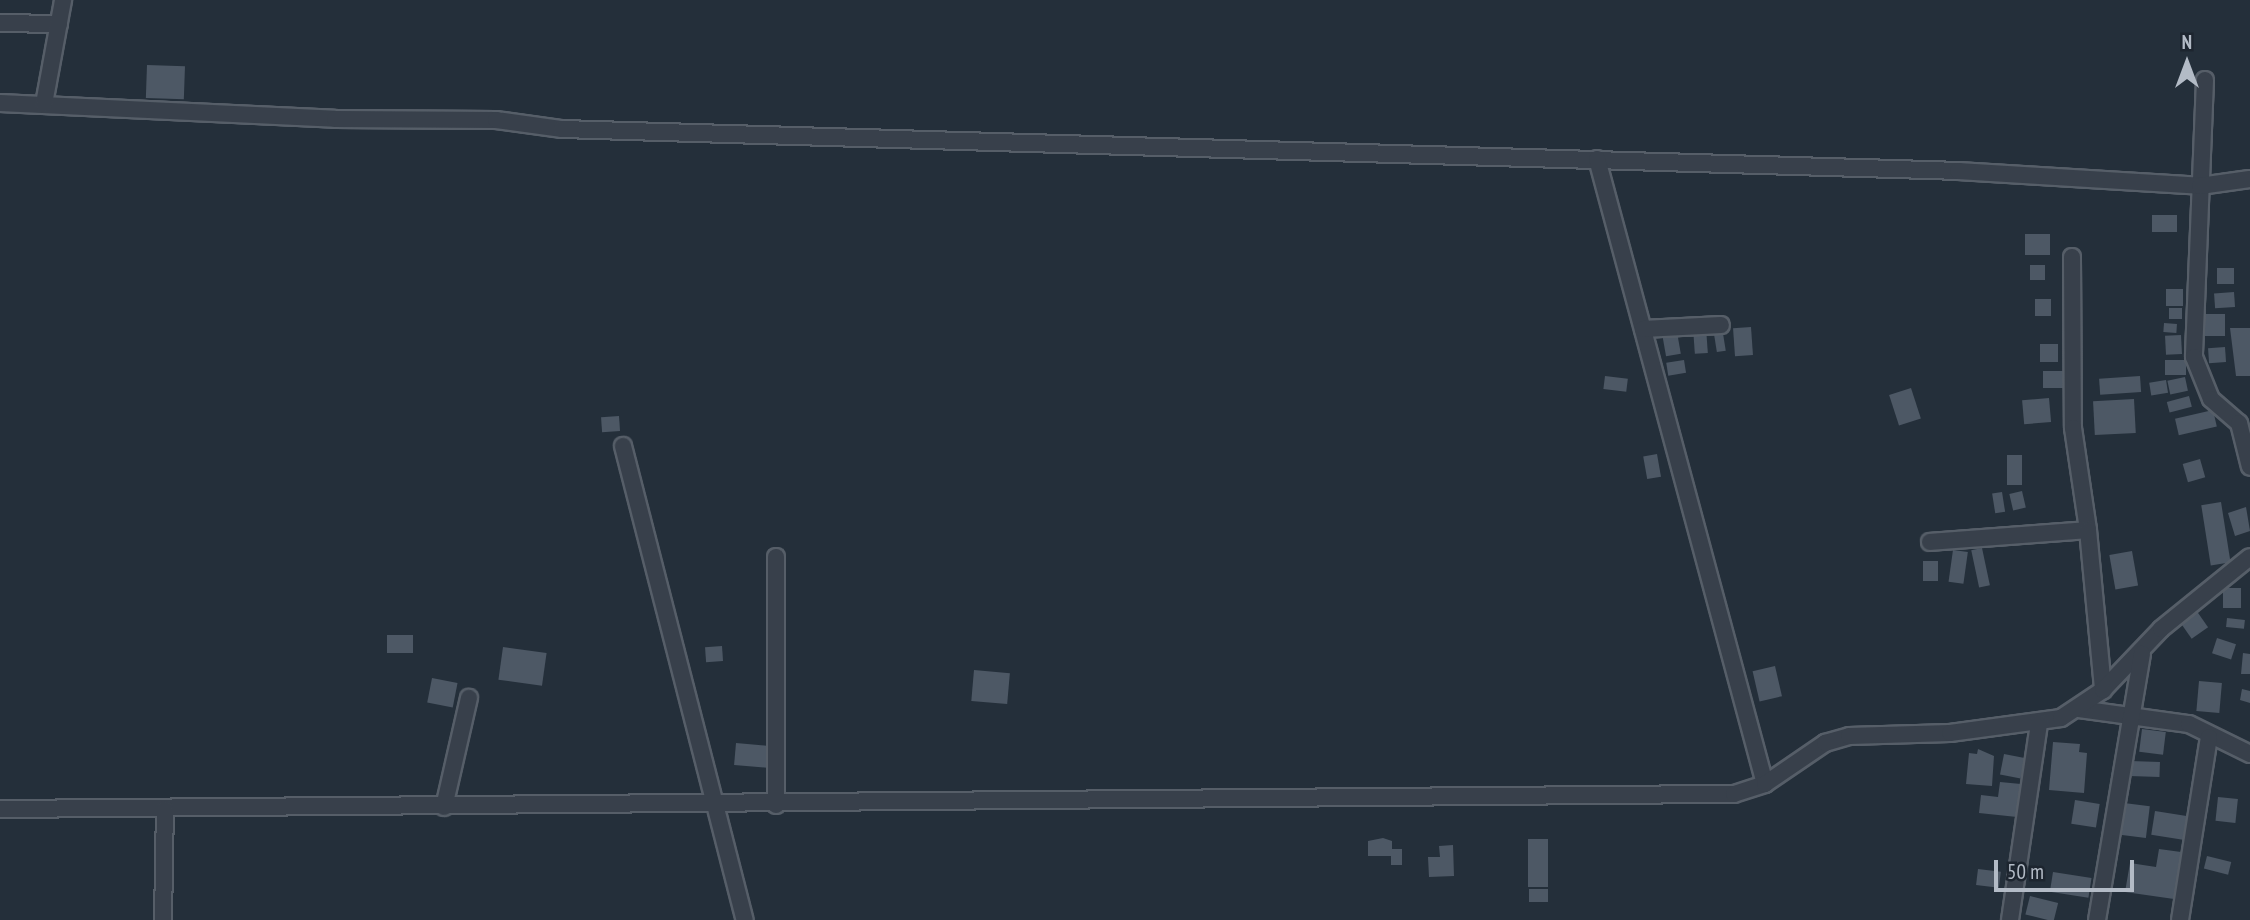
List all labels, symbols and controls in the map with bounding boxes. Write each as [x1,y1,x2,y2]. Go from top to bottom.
north arrow [2152,28,2222,98]
text: N [2182,30,2192,54]
scale bar [1998,846,2138,890]
text: 50 m [2007,858,2044,885]

